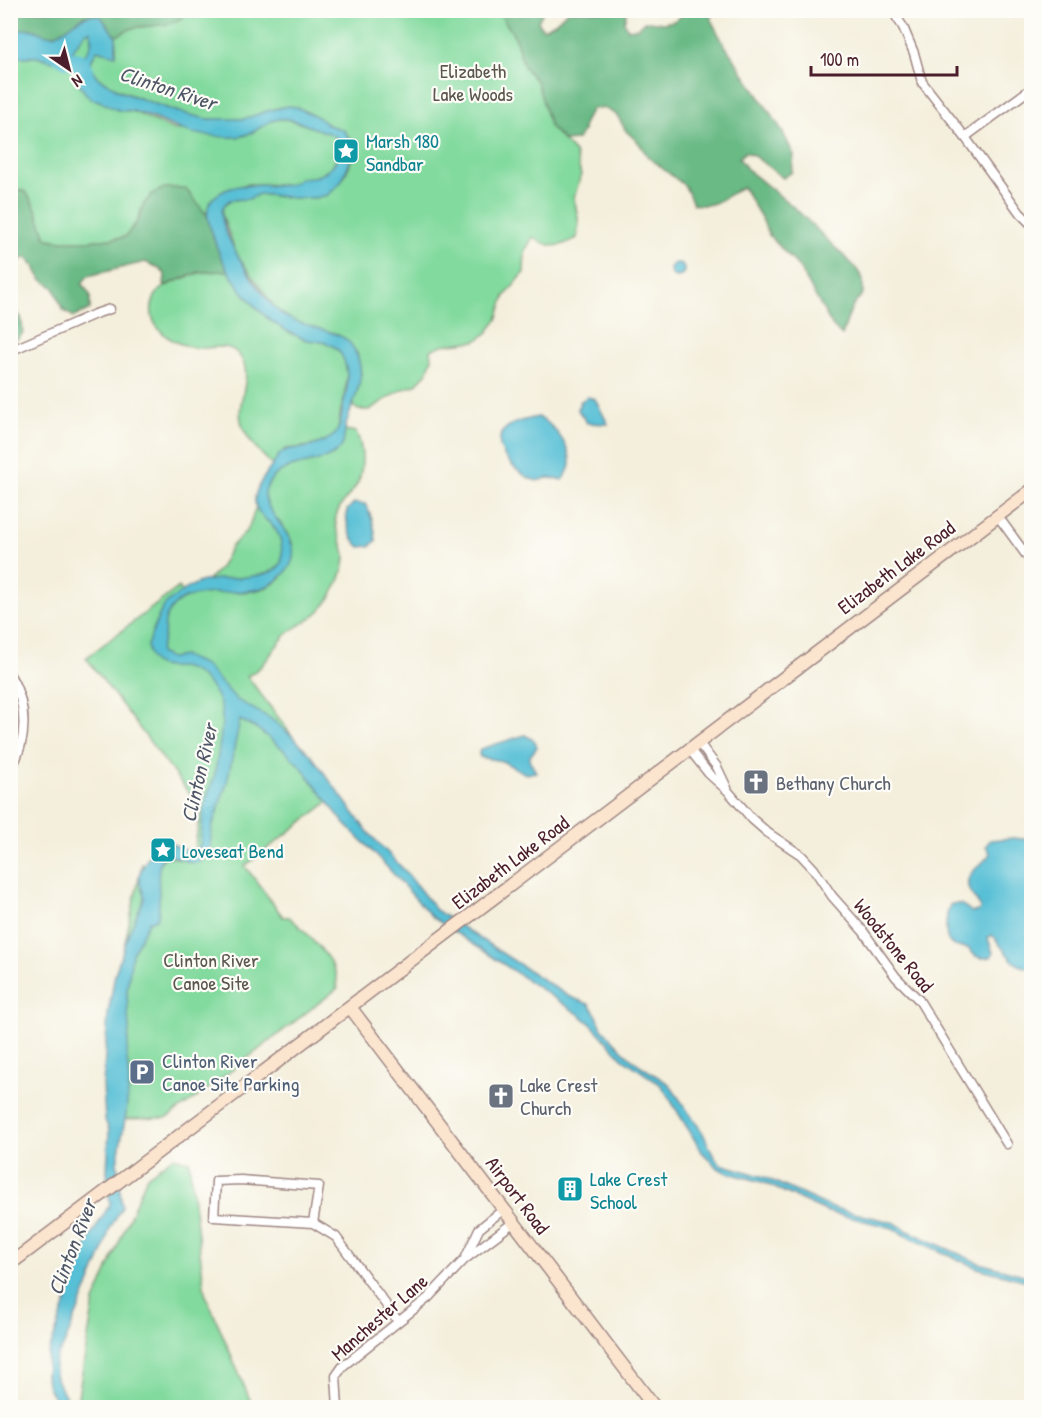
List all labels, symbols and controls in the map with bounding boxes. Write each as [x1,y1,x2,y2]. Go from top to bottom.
north arrow [39,39,99,99]
scale bar [811,39,956,77]
text: 100 m [820,47,859,72]
park label: Elizabeth Lake Woods [433,57,513,107]
water label: Clinton River [116,59,223,118]
text: N [67,70,87,93]
place label: Marsh 180 Sandbar [366,127,439,177]
place icon: Marsh 180 Sandbar [331,136,361,166]
street label: Elizabeth Lake Road [832,514,960,620]
water label: Clinton River [174,718,225,825]
church icon: Bethany Church [741,767,771,797]
place label: Bethany Church [776,769,891,796]
street label: Elizabeth Lake Road [446,809,574,915]
place icon: Loveseat Bend [148,835,178,865]
place label: Loveseat Bend [182,837,284,864]
street label: Woodstone Road [848,892,940,998]
park label: Clinton River Canoe Site [163,946,259,996]
place label: Clinton River Canoe Site Parking [162,1047,300,1097]
parking icon: Clinton River Canoe Site Parking [127,1057,157,1087]
place label: Lake Crest Church [520,1071,598,1121]
church icon: Lake Crest Church [486,1081,516,1111]
street label: Airport Road [480,1151,556,1239]
place label: Lake Crest School [590,1165,668,1215]
building icon: Lake Crest School [555,1174,585,1204]
water label: Clinton River [40,1192,105,1299]
street label: Manchester Lane [325,1267,433,1367]

